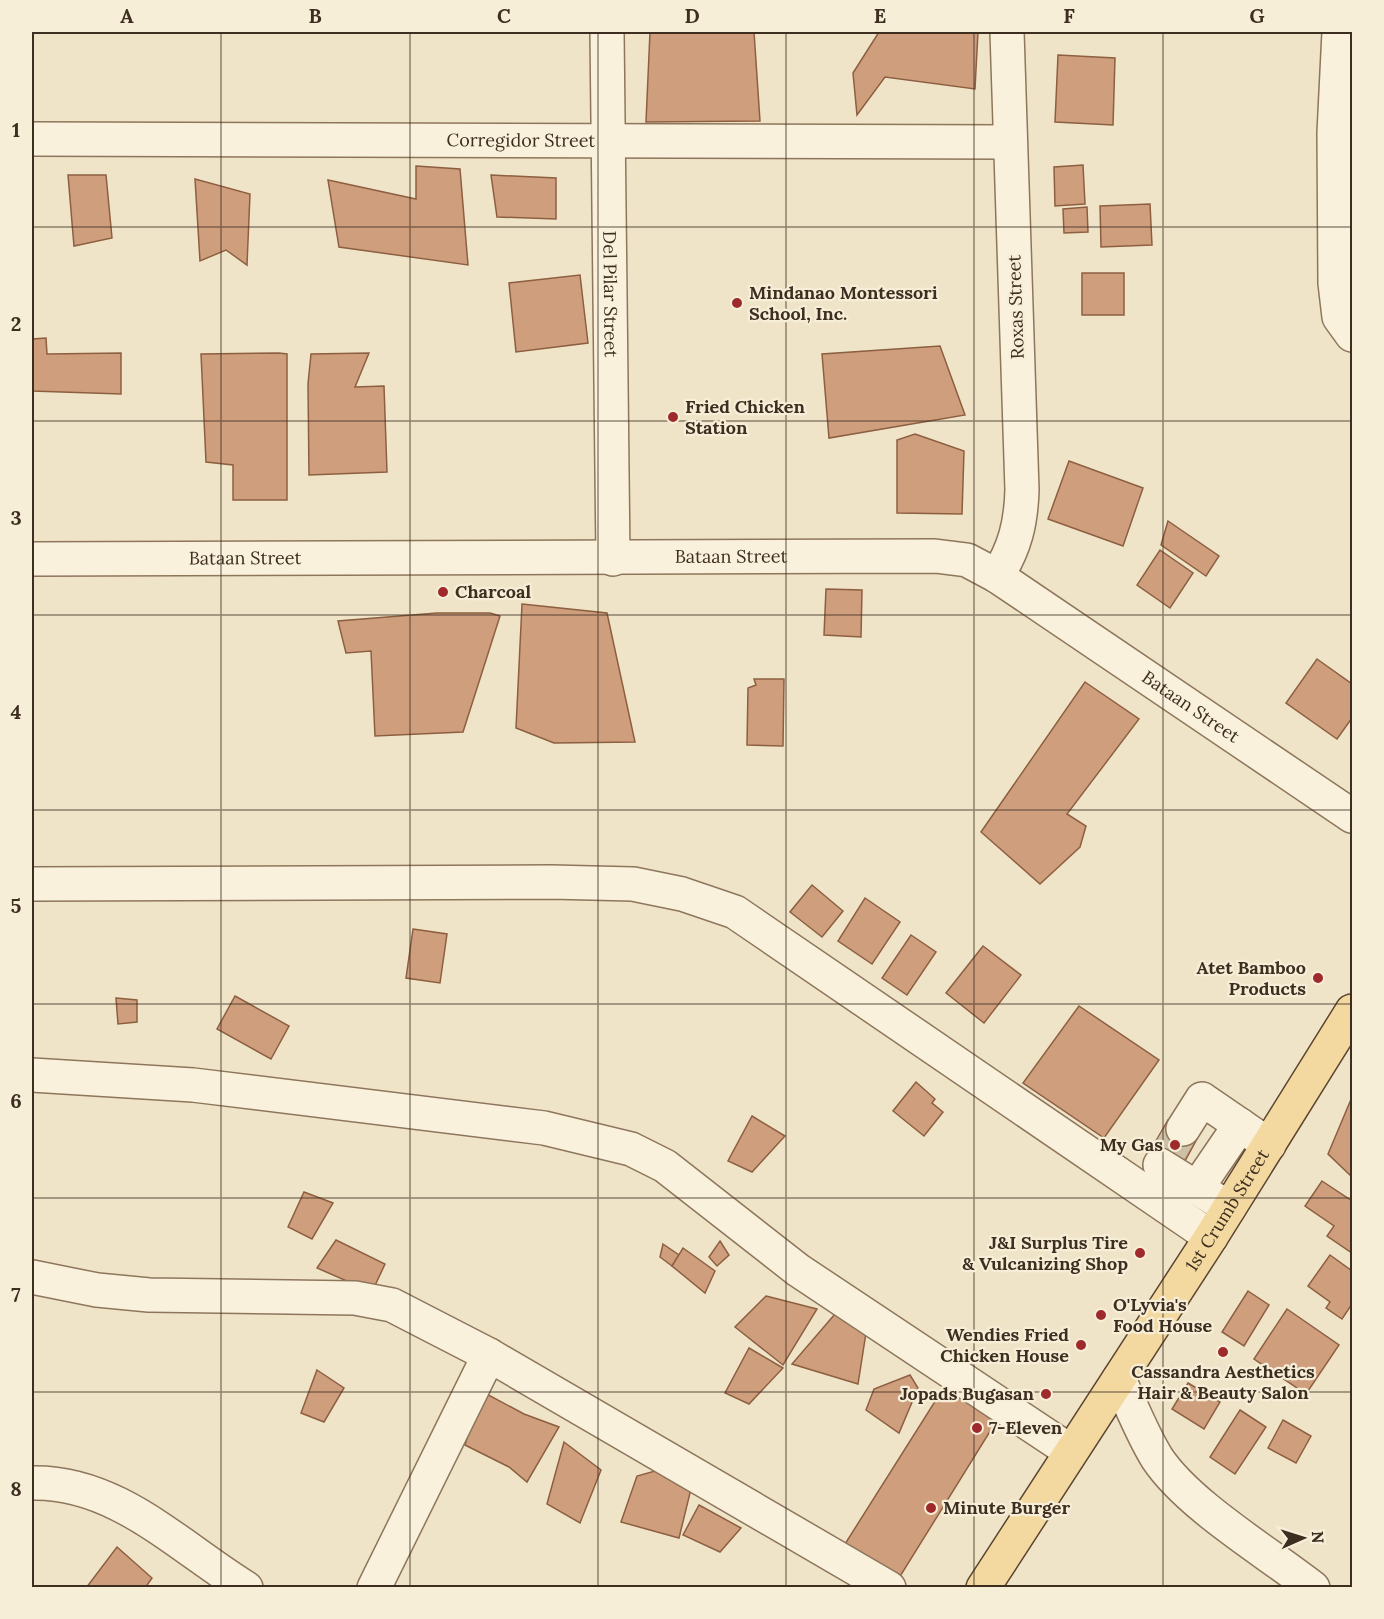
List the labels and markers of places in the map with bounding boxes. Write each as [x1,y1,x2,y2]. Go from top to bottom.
place label: Mindanao Montessori School, Inc. [749,281,938,325]
marker: Mindanao Montessori School, Inc. [730,296,744,310]
place label: Fried Chicken Station [685,395,805,439]
marker: Fried Chicken Station [666,410,680,424]
place label: Charcoal [455,580,531,603]
marker: Charcoal [436,585,450,599]
place label: Atet Bamboo Products [1197,956,1306,1000]
marker: Atet Bamboo Products [1311,971,1325,985]
place label: My Gas [1100,1133,1163,1156]
marker: My Gas [1168,1138,1182,1152]
place label: J&I Surplus Tire & Vulcanizing Shop [962,1231,1128,1275]
marker: J&I Surplus Tire & Vulcanizing Shop [1133,1246,1147,1260]
place label: O'Lyvia's Food House [1113,1293,1212,1337]
marker: O'Lyvia's Food House [1094,1308,1108,1322]
place label: Wendies Fried Chicken House [940,1323,1069,1367]
marker: Wendies Fried Chicken House [1074,1338,1088,1352]
marker: Cassandra Aesthetics Hair & Beauty Salon [1216,1345,1230,1359]
place label: Cassandra Aesthetics Hair & Beauty Salon [1131,1360,1315,1404]
place label: Jopads Bugasan [900,1382,1035,1405]
marker: Jopads Bugasan [1039,1387,1053,1401]
place label: 7-Eleven [989,1416,1063,1439]
marker: 7-Eleven [970,1421,984,1435]
place label: Minute Burger [943,1496,1070,1519]
marker: Minute Burger [924,1501,938,1515]

